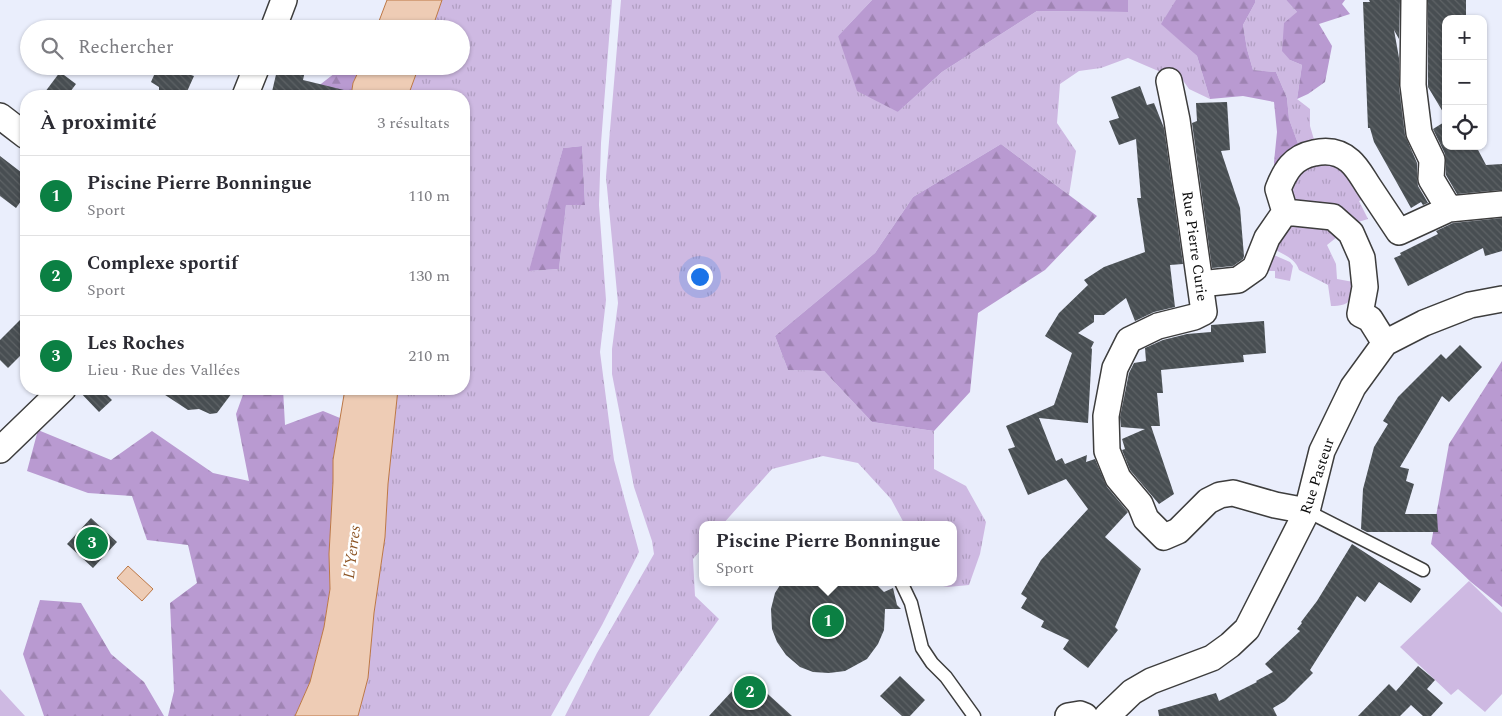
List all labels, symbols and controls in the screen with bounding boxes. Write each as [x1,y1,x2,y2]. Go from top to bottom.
map controls [1442,15,1487,150]
button: + [1442,15,1487,60]
search box [20,20,470,75]
text: Rechercher [78,33,174,62]
icon: search [38,34,66,62]
button: − [1442,60,1487,105]
button: locate [1442,105,1487,150]
text: À proximité [40,107,157,139]
text: 3 résultats [377,111,450,135]
text: Piscine Pierre Bonningue [87,169,312,198]
text: 1 [52,184,60,208]
text: 110 m [408,184,450,208]
street label: Rue Pierre Curie [1175,190,1214,303]
text: Sport [87,198,125,222]
text: Complexe sportif [87,249,238,278]
text: 2 [52,264,60,288]
text: 130 m [408,264,450,288]
your location [687,264,713,290]
text: Sport [87,278,125,302]
text: Les Roches [87,329,185,358]
text: 3 [52,344,60,368]
text: 210 m [408,344,450,368]
text: Lieu · Rue des Vallées [87,358,240,382]
street label: Rue Pasteur [1294,435,1341,517]
popup [699,521,957,586]
pin: 3 [76,524,108,562]
water label: L'Yerres [337,524,367,580]
text: Piscine Pierre Bonningue [716,527,940,556]
text: Sport [716,556,754,580]
pin: 1 [812,602,844,640]
pin: 2 [734,673,766,711]

